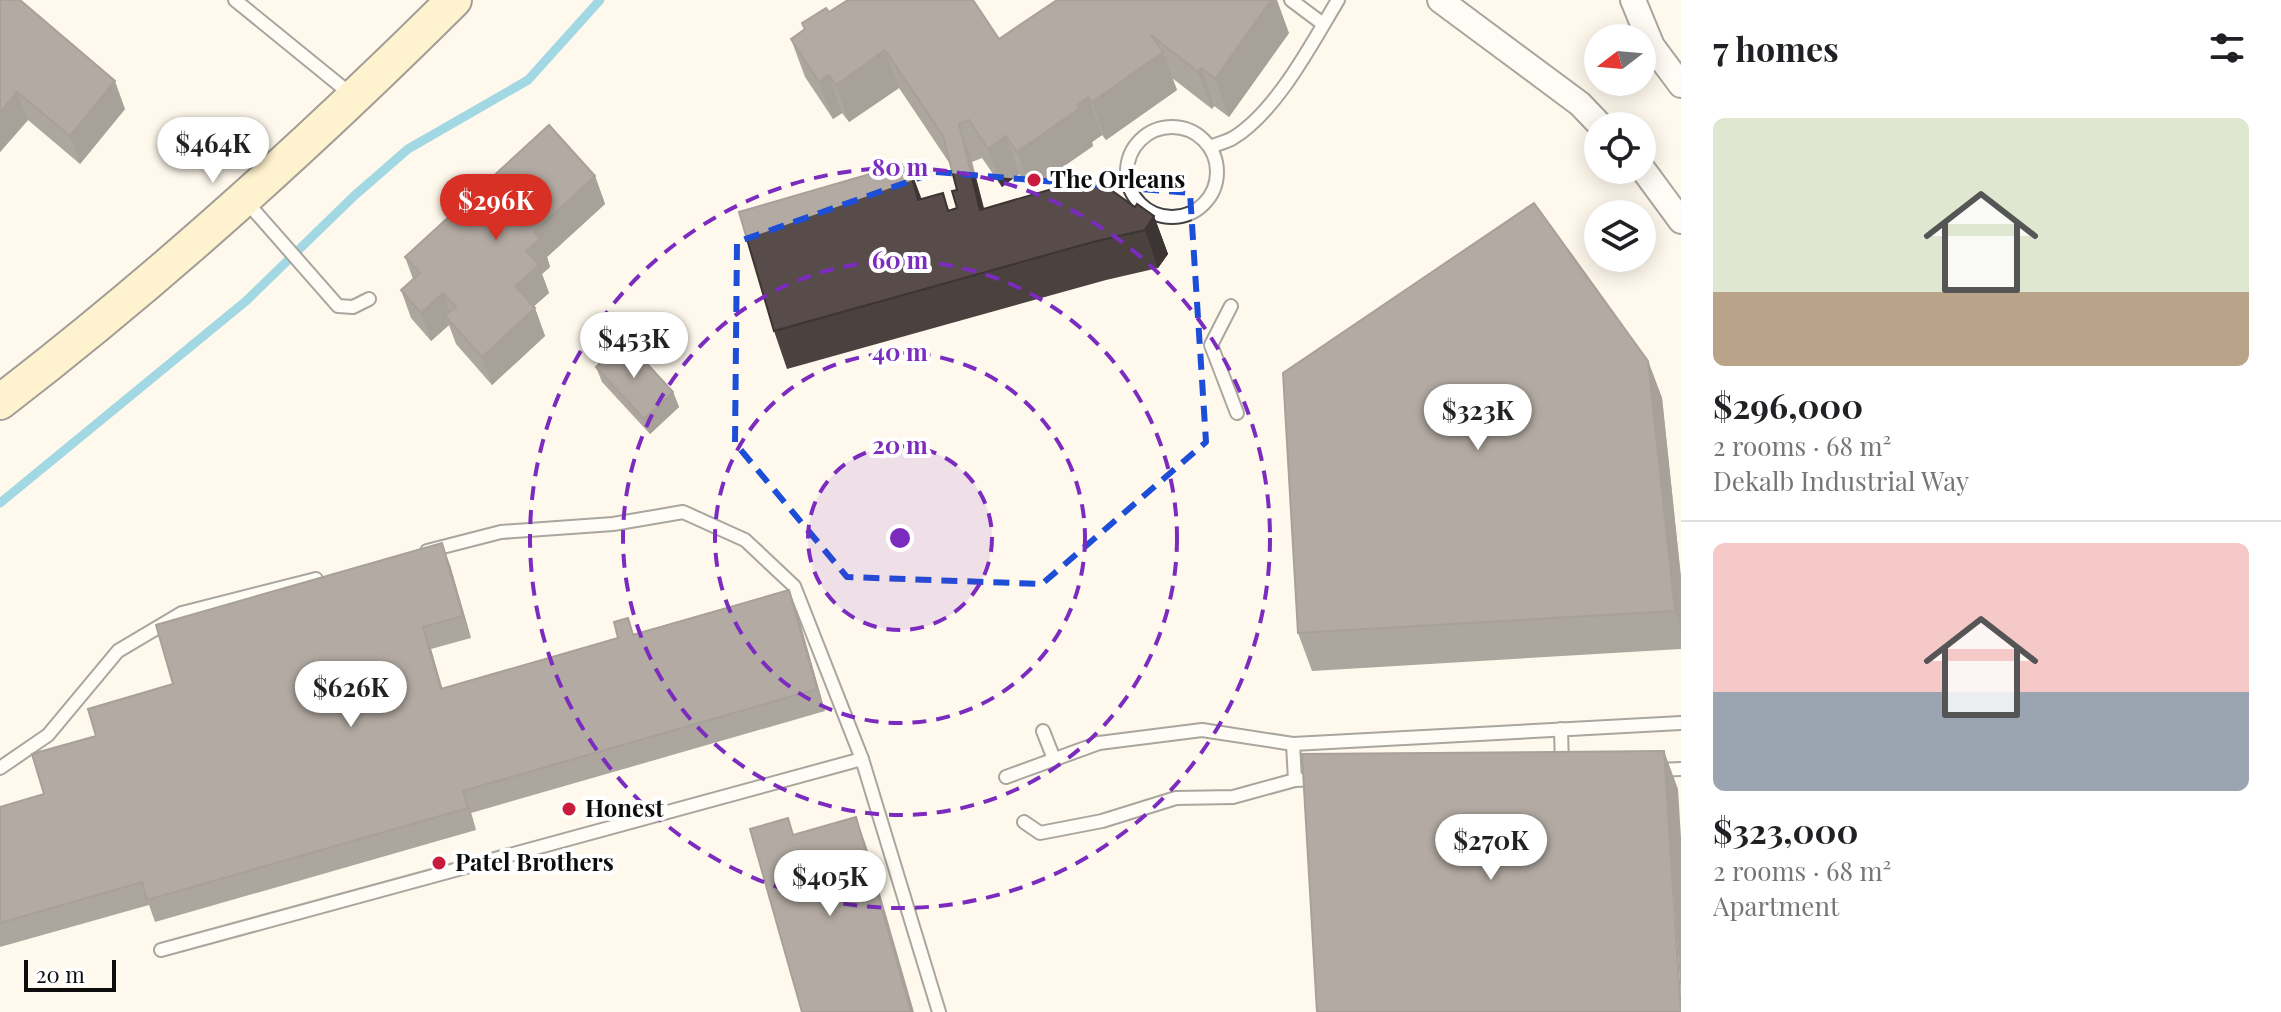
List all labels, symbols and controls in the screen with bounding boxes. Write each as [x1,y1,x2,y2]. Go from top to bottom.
north arrow [1584,24,1656,96]
map controls [1584,24,1656,272]
text: 7 homes [1713,25,1839,71]
icon: filters [2205,26,2249,70]
button: locate [1584,112,1656,184]
pin: $464K [157,117,269,185]
text: $464K [175,125,251,160]
text: 80 m [872,150,928,182]
place label: The Orleans [1050,162,1185,194]
icon: home [1909,170,2053,314]
marker: The Orleans [1025,171,1043,189]
pin: $296K [440,174,552,242]
text: $296K [458,182,534,217]
button: layers [1584,200,1656,272]
text: 60 m [872,243,928,275]
pin: $453K [578,312,690,380]
text: $453K [598,320,670,355]
text: 40 m [872,335,928,367]
text: $296,000 [1713,382,1863,428]
pin: $323K [1422,384,1534,452]
text: $323K [1442,392,1514,427]
text: 20 m [872,428,928,460]
text: 2 rooms · 68 m² [1713,428,1891,463]
text: Dekalb Industrial Way [1713,463,1969,498]
centre of rings [886,524,914,552]
icon: home [1909,595,2053,739]
pin: $626K [295,661,407,729]
text: $626K [313,669,389,704]
place label: Honest [585,791,664,823]
marker: Honest [560,800,578,818]
text: $323,000 [1713,807,1858,853]
pin: $270K [1435,814,1547,882]
text: $270K [1453,822,1529,857]
place label: Patel Brothers [455,845,614,877]
pin: $405K [774,850,886,918]
text: 2 rooms · 68 m² [1713,853,1891,888]
marker: Patel Brothers [430,854,448,872]
text: $405K [792,858,868,893]
text: Apartment [1713,888,1839,923]
scale bar [24,956,116,992]
text: 20 m [36,959,85,989]

